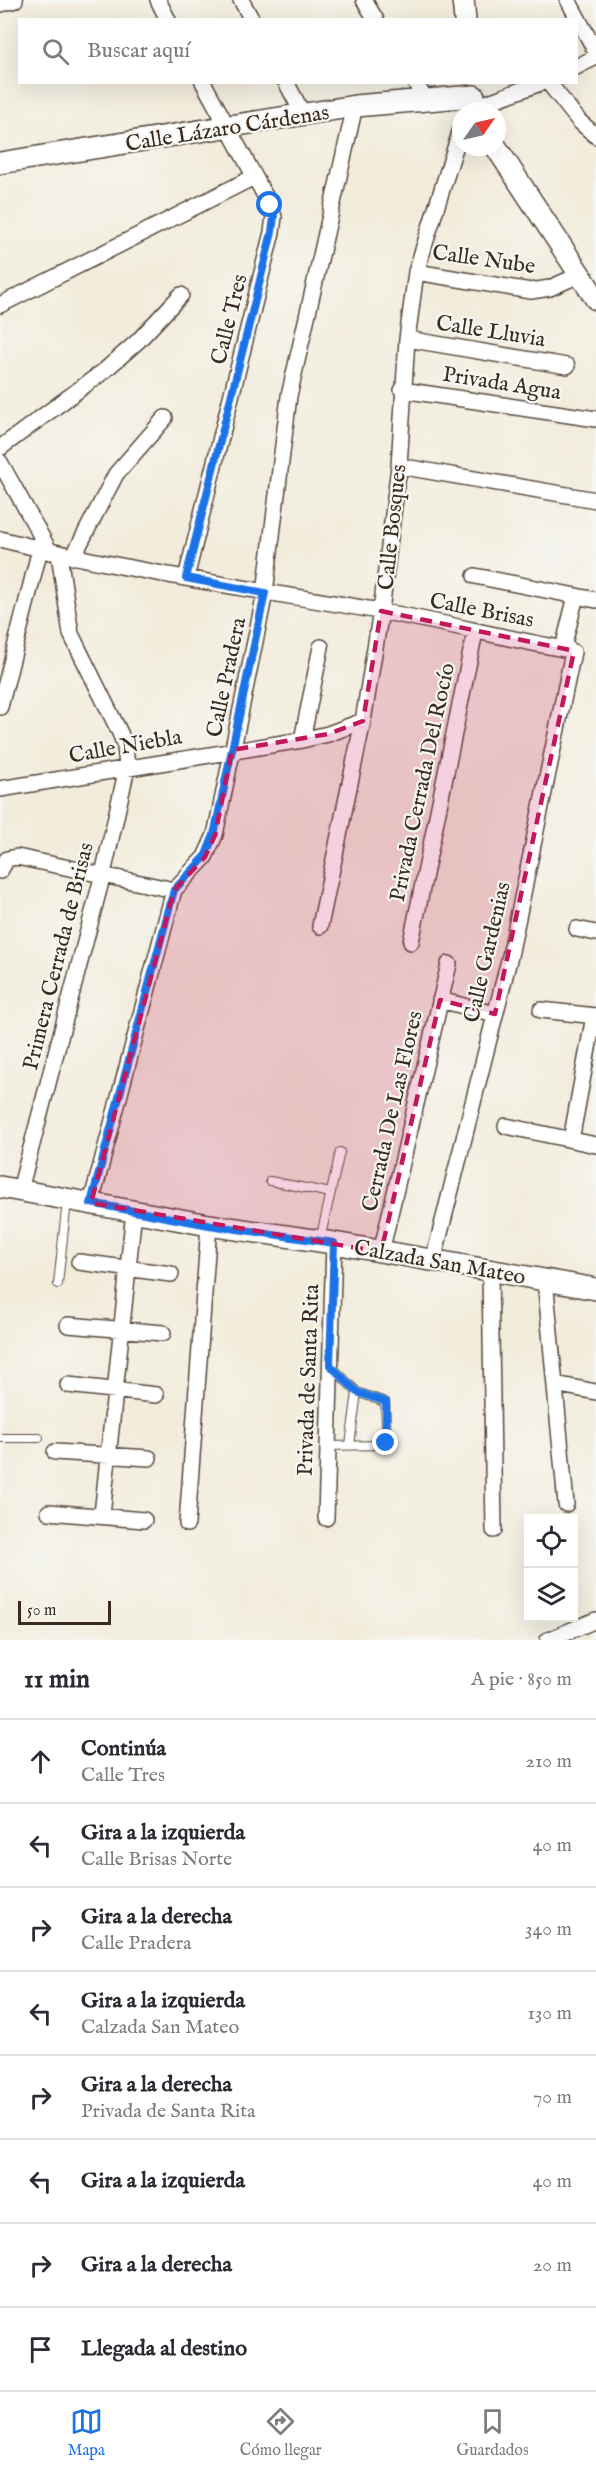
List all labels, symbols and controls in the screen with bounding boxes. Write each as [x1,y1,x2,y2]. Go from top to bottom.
search box [18,18,578,84]
icon: search [39,35,72,68]
text: Buscar aquí [87,37,190,65]
street label: Calle Lázaro Cárdenas [124,99,331,159]
north arrow [452,102,506,156]
route start [256,191,282,217]
street label: Calle Nube [430,239,537,281]
street label: Calle Tres [205,271,255,368]
street label: Calle Lluvia [434,310,548,354]
street label: Privada Agua [440,361,563,407]
street label: Calle Bosques [372,463,414,592]
street label: Calle Brisas [427,587,536,635]
street label: Calle Pradera [201,614,253,740]
street label: Privada Cerrada Del Rocío [384,660,462,904]
street label: Calle Niebla [67,723,184,771]
street label: Primera Cerrada de Brisas [17,840,101,1073]
street label: Calle Gardenias [458,879,518,1026]
street label: Cerrada De Las Flores [356,1008,430,1215]
street label: Calzada San Mateo [352,1234,528,1292]
street label: Privada de Santa Rita [292,1283,326,1477]
route end [372,1429,398,1455]
map controls [524,1514,578,1622]
button: locate [524,1514,578,1568]
button: layers [524,1568,578,1622]
scale bar [18,1598,111,1626]
text: 50 m [27,1601,56,1621]
text: 11 min [24,1663,90,1696]
text: A pie · 850 m [471,1667,572,1692]
text: Continúa [81,1735,166,1763]
icon: ahead [24,1745,57,1778]
text: 210 m [526,1749,572,1774]
text: Calle Tres [81,1763,165,1788]
text: Gira a la izquierda [81,1819,245,1847]
icon: left [24,1829,57,1862]
text: 40 m [533,1833,572,1858]
text: Calle Brisas Norte [81,1847,232,1872]
text: Gira a la derecha [81,1903,232,1931]
icon: right [24,1913,57,1946]
text: 340 m [525,1917,572,1942]
text: Calle Pradera [81,1931,192,1956]
text: Gira a la izquierda [81,1987,245,2015]
icon: left [24,1997,57,2030]
text: 130 m [527,2001,572,2026]
text: Calzada San Mateo [81,2015,239,2040]
text: Gira a la derecha [81,2071,232,2099]
icon: right [24,2081,57,2114]
text: 70 m [533,2085,572,2110]
text: Privada de Santa Rita [81,2099,256,2124]
icon: left [24,2165,57,2198]
text: Gira a la izquierda [81,2167,245,2195]
text: 40 m [533,2169,572,2194]
icon: right [24,2249,57,2282]
text: Gira a la derecha [81,2251,232,2279]
text: 20 m [533,2253,572,2278]
icon: arrive [24,2333,57,2366]
text: Llegada al destino [81,2335,247,2363]
tab: Mapa [67,2405,105,2461]
tab: Cómo llegar [240,2405,322,2461]
tab: Guardados [457,2405,529,2461]

